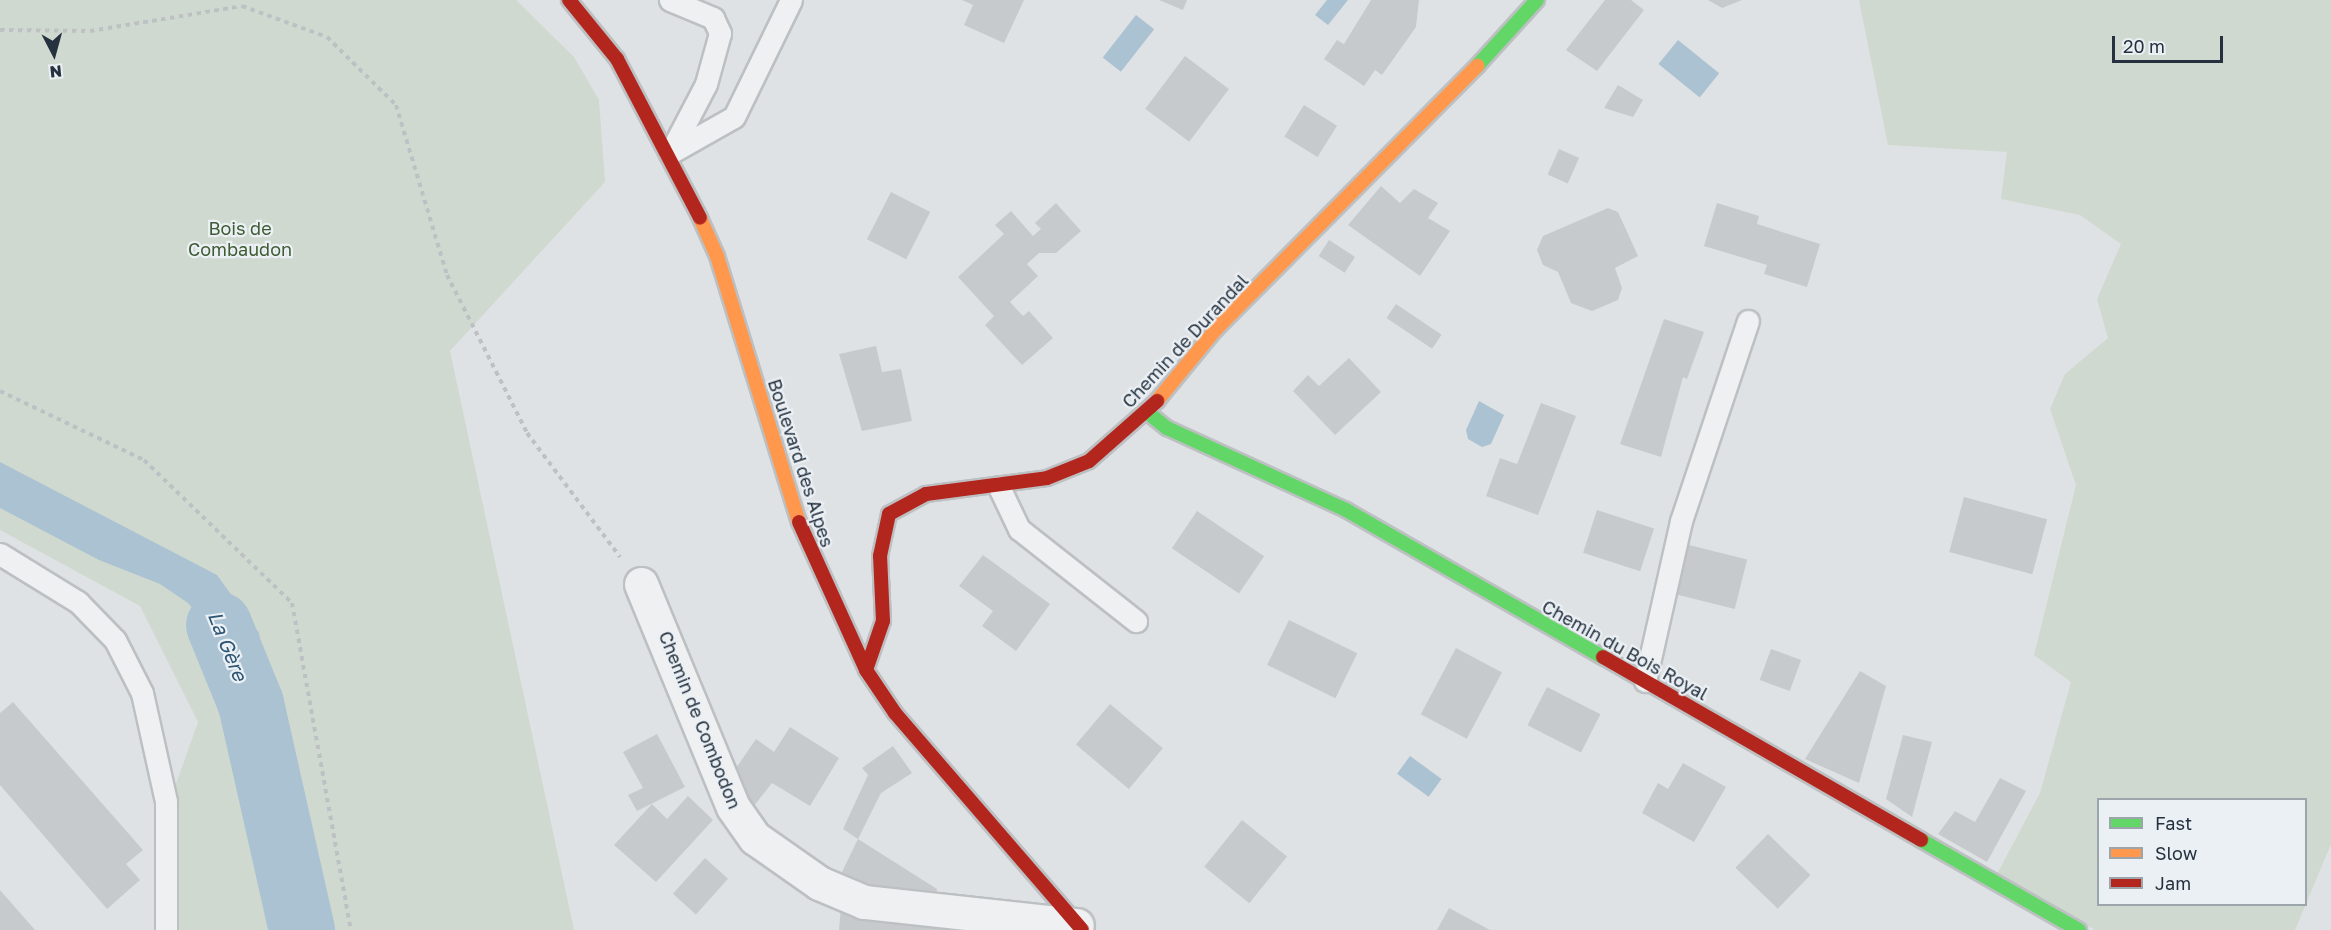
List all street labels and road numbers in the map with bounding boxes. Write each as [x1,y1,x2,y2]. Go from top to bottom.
street label: Chemin de Durandal [1118,270,1252,412]
street label: Boulevard des Alpes [764,376,838,550]
street label: Chemin du Bois Royal [1538,595,1712,705]
street label: Chemin de Combodon [654,628,746,812]

